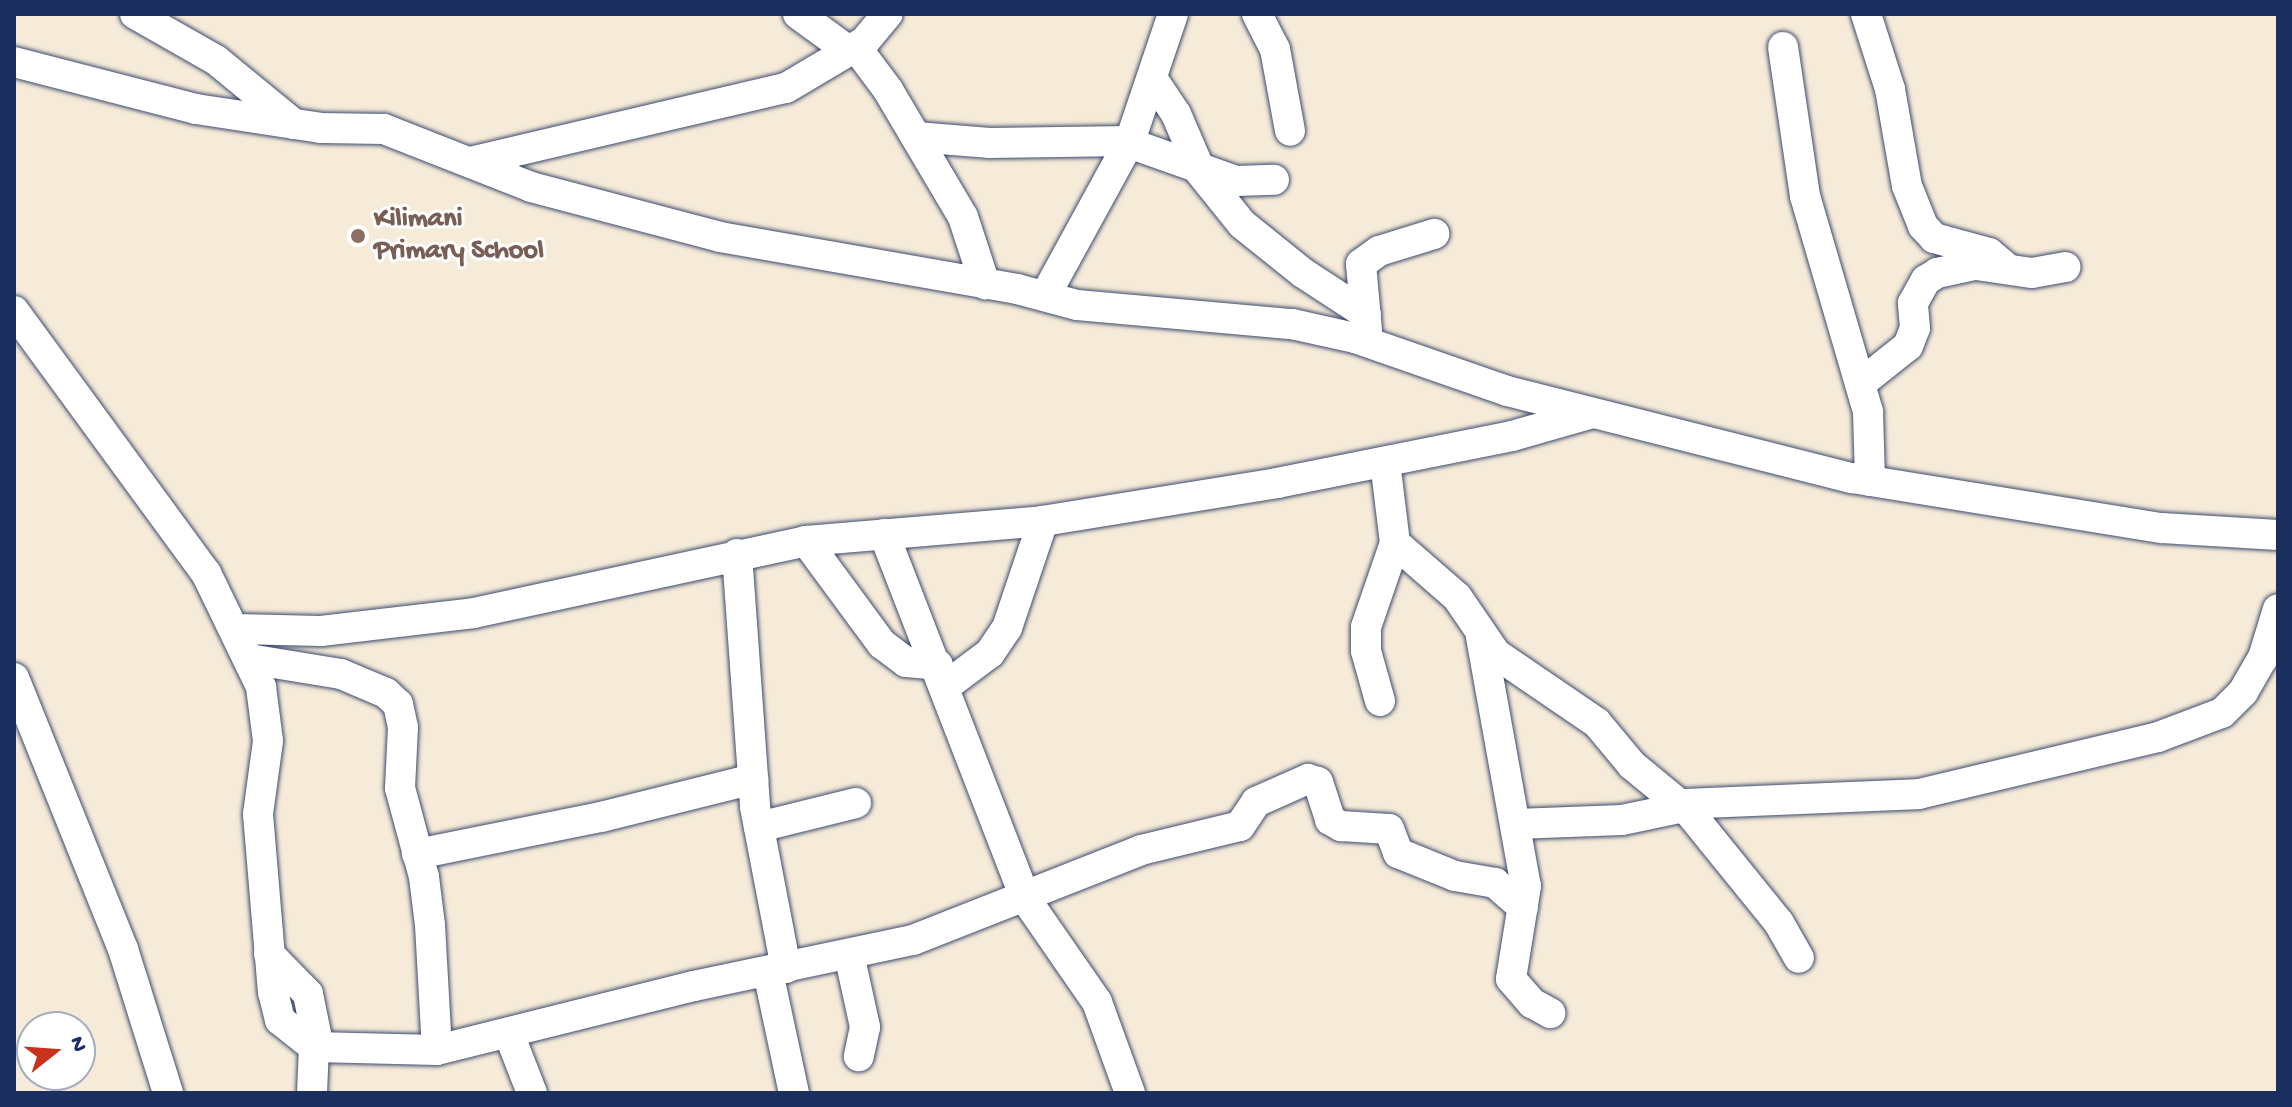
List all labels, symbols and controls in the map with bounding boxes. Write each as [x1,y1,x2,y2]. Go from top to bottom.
place label: Kilimani Primary School [374,203,544,269]
marker: Kilimani Primary School [349,227,367,245]
north arrow [16,1011,96,1091]
text: N [63,1034,92,1055]

